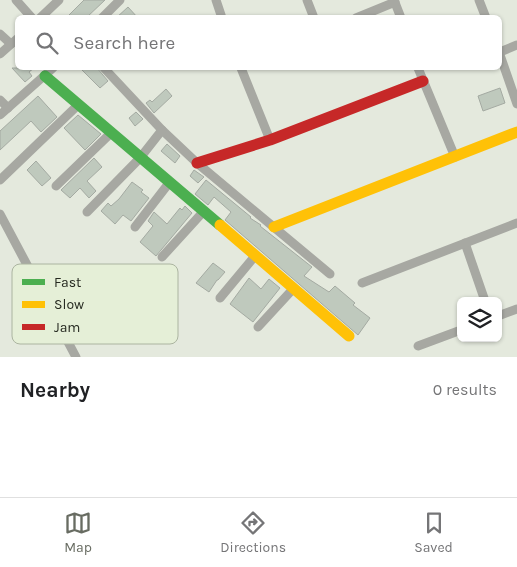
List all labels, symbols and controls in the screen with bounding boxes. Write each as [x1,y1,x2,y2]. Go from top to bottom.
search box [15,15,502,70]
icon: search [33,29,61,57]
text: Search here [73,32,175,54]
legend [12,264,178,344]
text: Fast [54,274,81,291]
text: Slow [54,296,84,313]
map controls [457,297,502,342]
button: layers [457,297,502,342]
text: Jam [54,319,80,336]
text: Nearby [20,378,90,402]
text: 0 results [433,380,497,399]
tab: Map [64,509,92,556]
tab: Directions [220,509,286,556]
tab: Saved [414,509,453,556]

